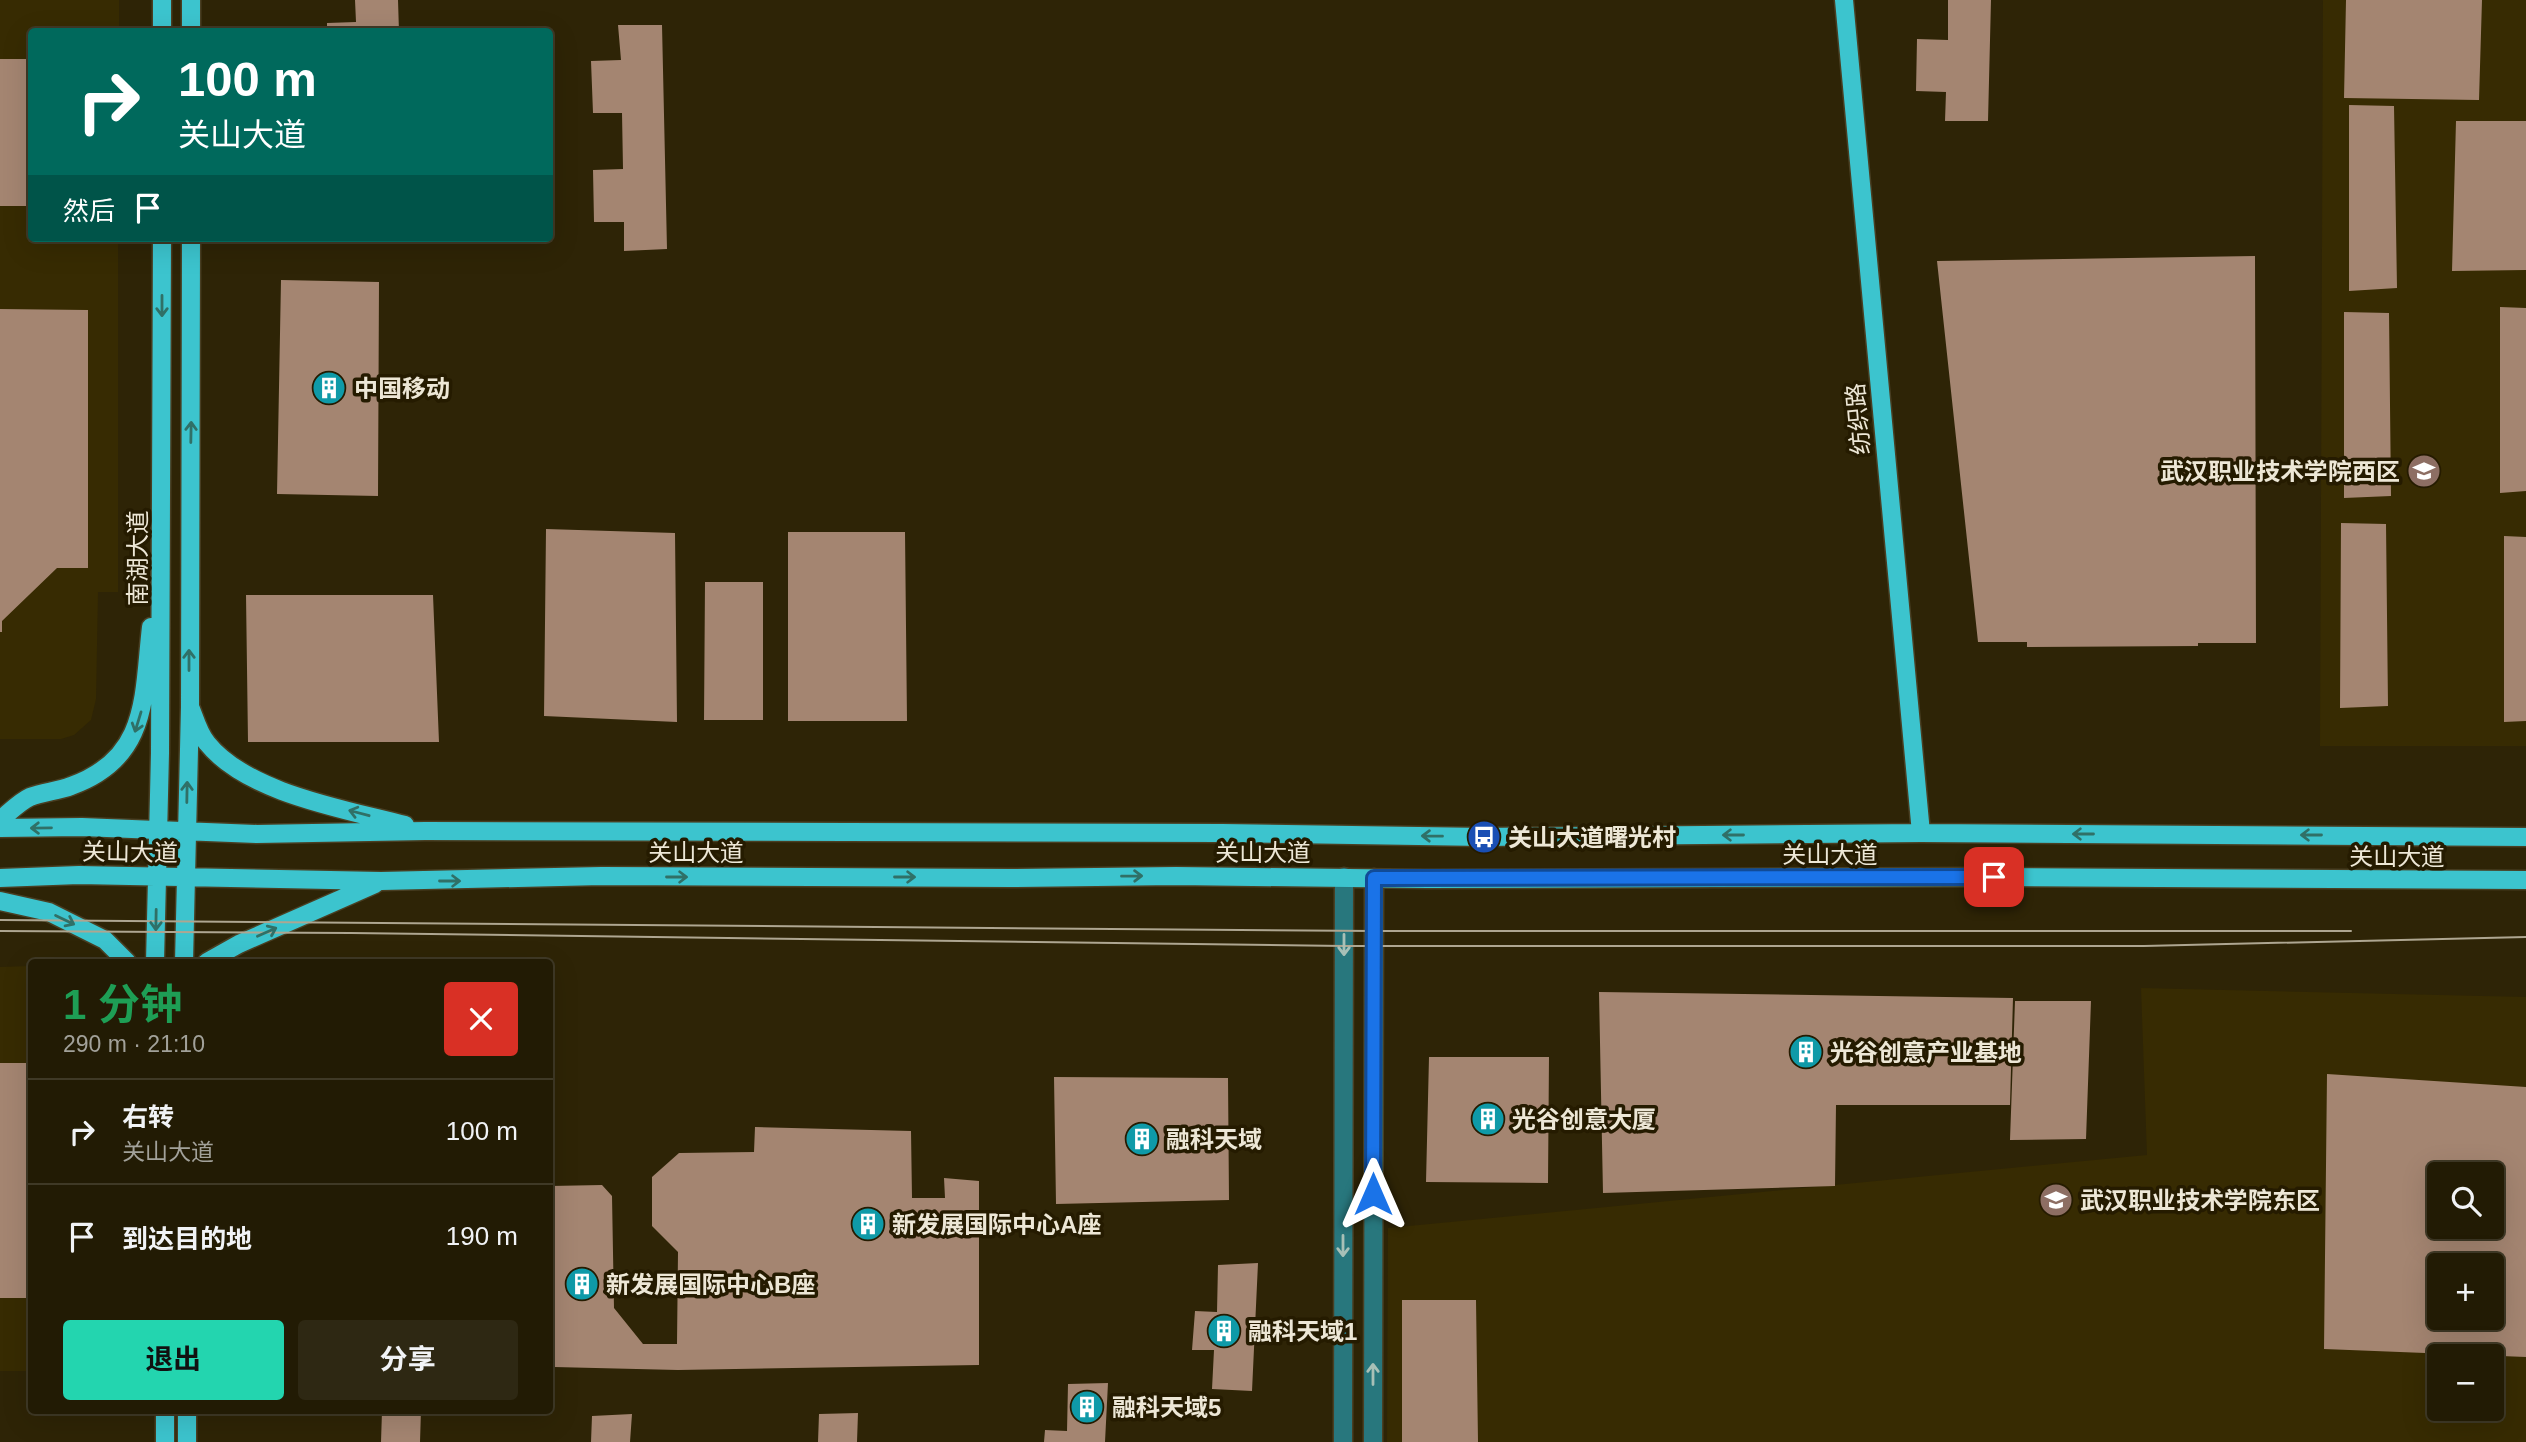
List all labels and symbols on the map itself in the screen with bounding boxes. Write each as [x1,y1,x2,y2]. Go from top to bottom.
one-way arrow [155,294,169,317]
building icon: 中国移动 [310,369,348,407]
place label: 中国移动 [354,375,450,402]
street label: 纺织路 [1841,382,1875,456]
one-way arrow [184,421,198,444]
school or university icon: 武汉职业技术学院西区 [2405,452,2443,490]
place label: 武汉职业技术学院西区 [2160,458,2400,485]
street label: 南湖大道 [124,510,151,606]
one-way arrow [183,648,196,671]
one-way arrow [130,711,143,733]
one-way arrow [180,781,194,804]
one-way arrow [348,805,370,818]
bus stop icon: 关山大道曙光村 [1465,818,1503,856]
one-way arrow [30,821,53,835]
place label: 关山大道曙光村 [1508,824,1676,851]
one-way arrow [2072,827,2095,841]
one-way arrow [1722,828,1745,842]
one-way arrow [1421,829,1444,843]
one-way arrow [2300,829,2323,842]
street label: 关山大道 [82,838,178,866]
street label: 关山大道 [648,839,744,866]
street label: 关山大道 [1215,839,1311,866]
street label: 关山大道 [1782,841,1878,868]
street label: 关山大道 [2349,843,2445,870]
pin [1964,847,2024,907]
one-way arrow [1120,869,1143,883]
one-way arrow [665,870,688,884]
one-way arrow [893,871,916,884]
one-way arrow [438,874,461,888]
one-way arrow [149,908,163,931]
one-way arrow [54,913,75,927]
one-way arrow [256,924,278,937]
one-way arrow [1337,934,1351,957]
building icon: 光谷创意产业基地 [1787,1033,1825,1071]
place label: 光谷创意产业基地 [1830,1039,2022,1066]
building icon: 光谷创意大厦 [1469,1100,1507,1138]
place label: 光谷创意大厦 [1512,1106,1656,1133]
building icon: 融科天域 [1123,1120,1161,1158]
place label: 融科天域 [1166,1126,1262,1153]
position arrow [1336,1157,1410,1231]
school or university icon: 武汉职业技术学院东区 [2037,1181,2075,1219]
place label: 武汉职业技术学院东区 [2080,1187,2320,1214]
building icon: 新发展国际中心A座 [849,1205,887,1243]
place label: 新发展国际中心A座 [892,1211,1101,1238]
one-way arrow [1336,1235,1350,1258]
building icon: 新发展国际中心B座 [563,1265,601,1303]
place label: 新发展国际中心B座 [606,1271,815,1298]
building icon: 融科天域1 [1205,1312,1243,1350]
place label: 融科天域1 [1248,1318,1357,1345]
one-way arrow [1366,1363,1380,1386]
building icon: 融科天域5 [1068,1388,1106,1426]
place label: 融科天域5 [1112,1394,1221,1421]

